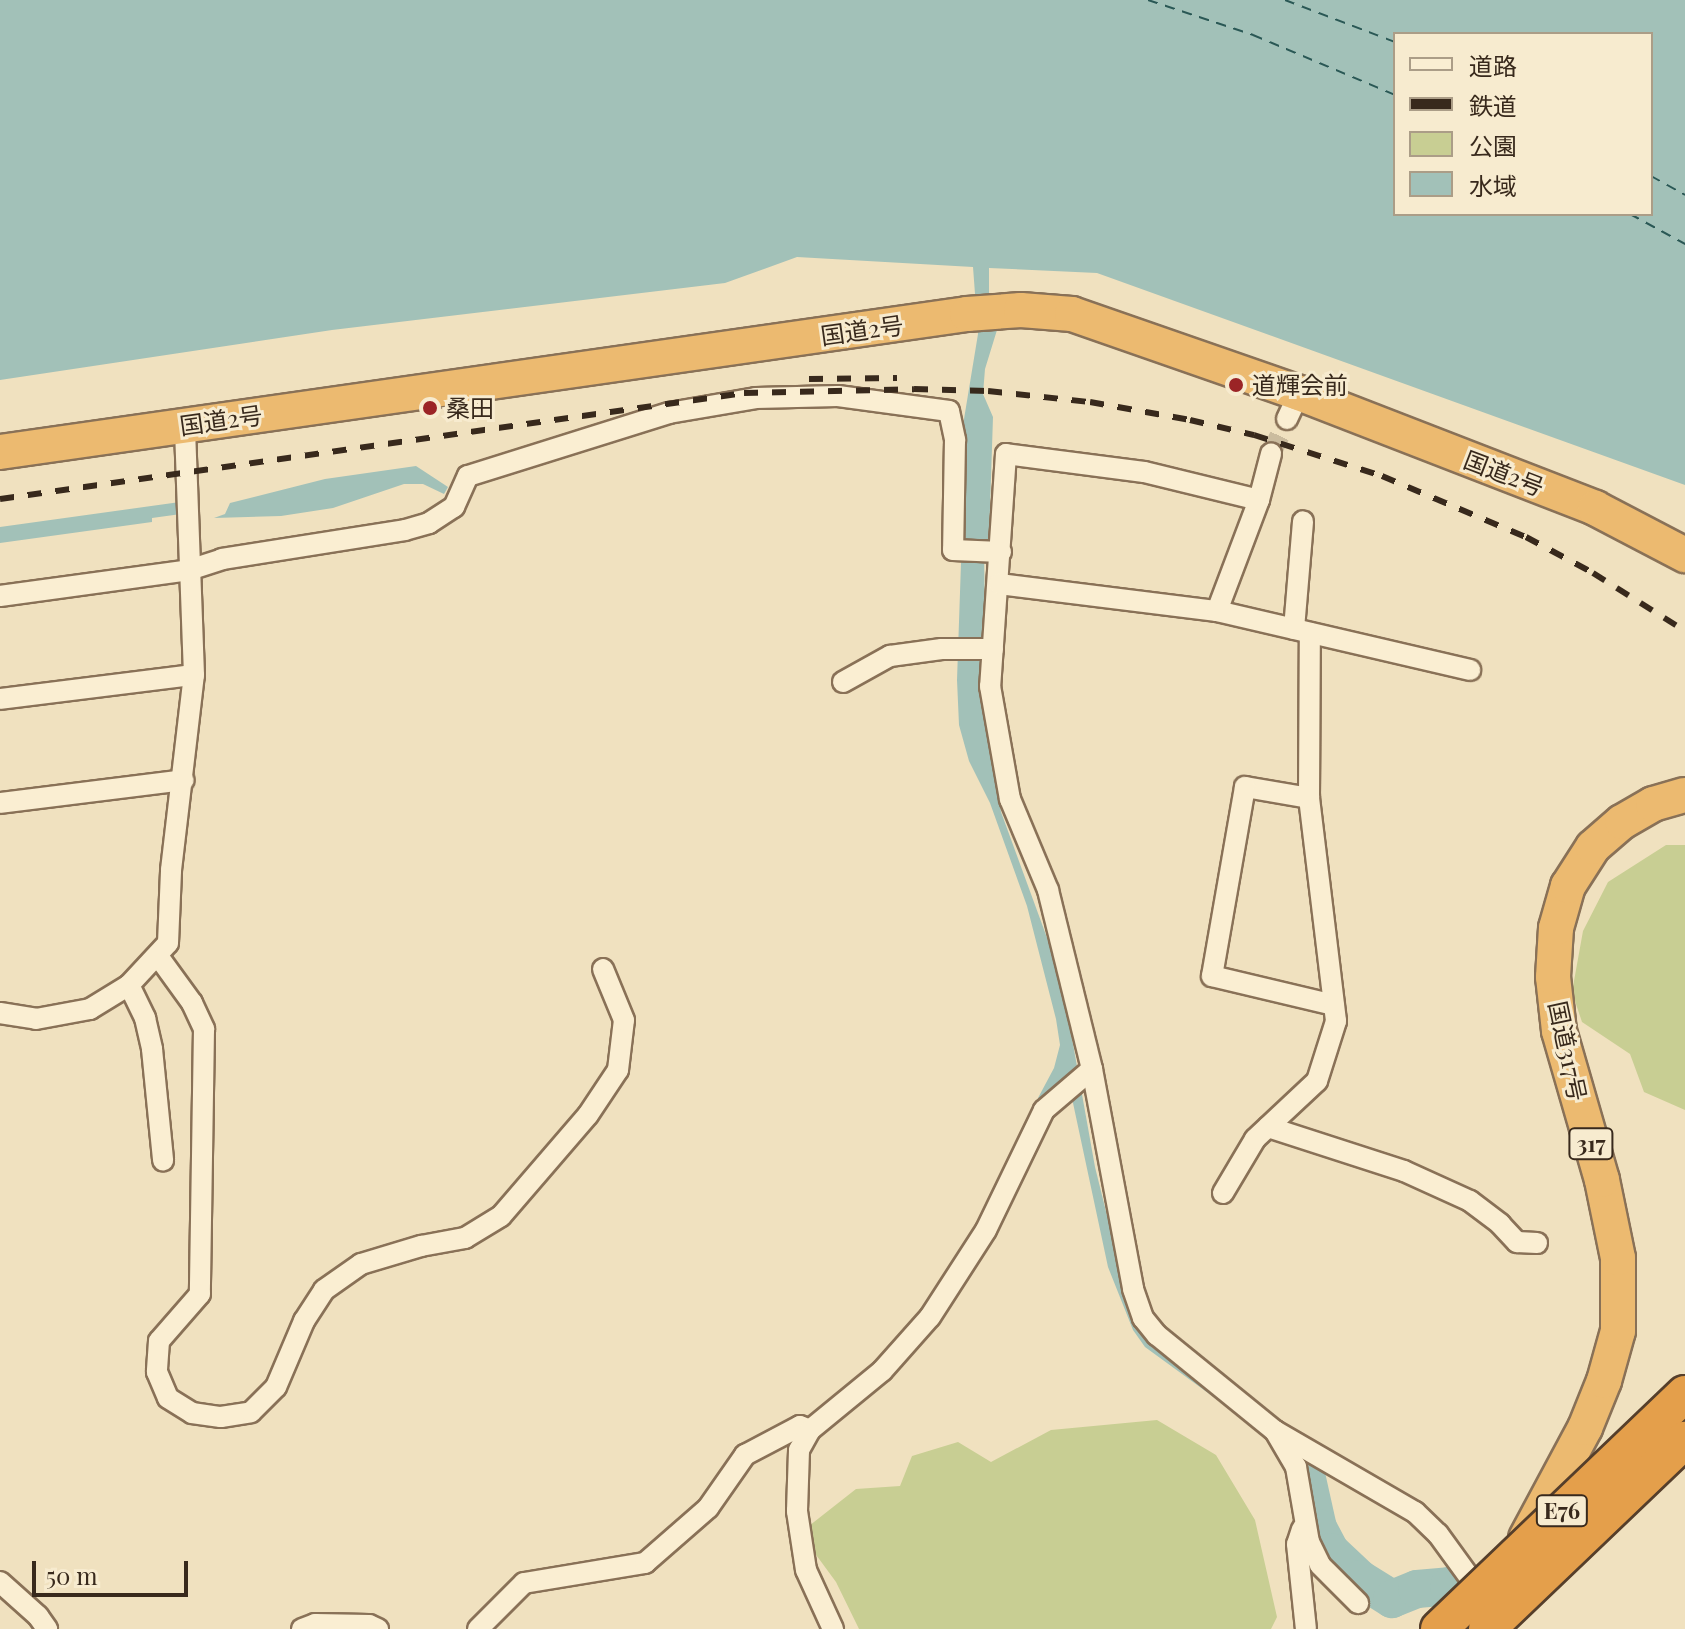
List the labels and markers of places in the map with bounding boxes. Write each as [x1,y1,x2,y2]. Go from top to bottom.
place label: 道輝会前 [1252,371,1348,399]
marker: 道輝会前 [1227,376,1245,394]
place label: 桑田 [446,394,494,422]
marker: 桑田 [421,399,439,417]

